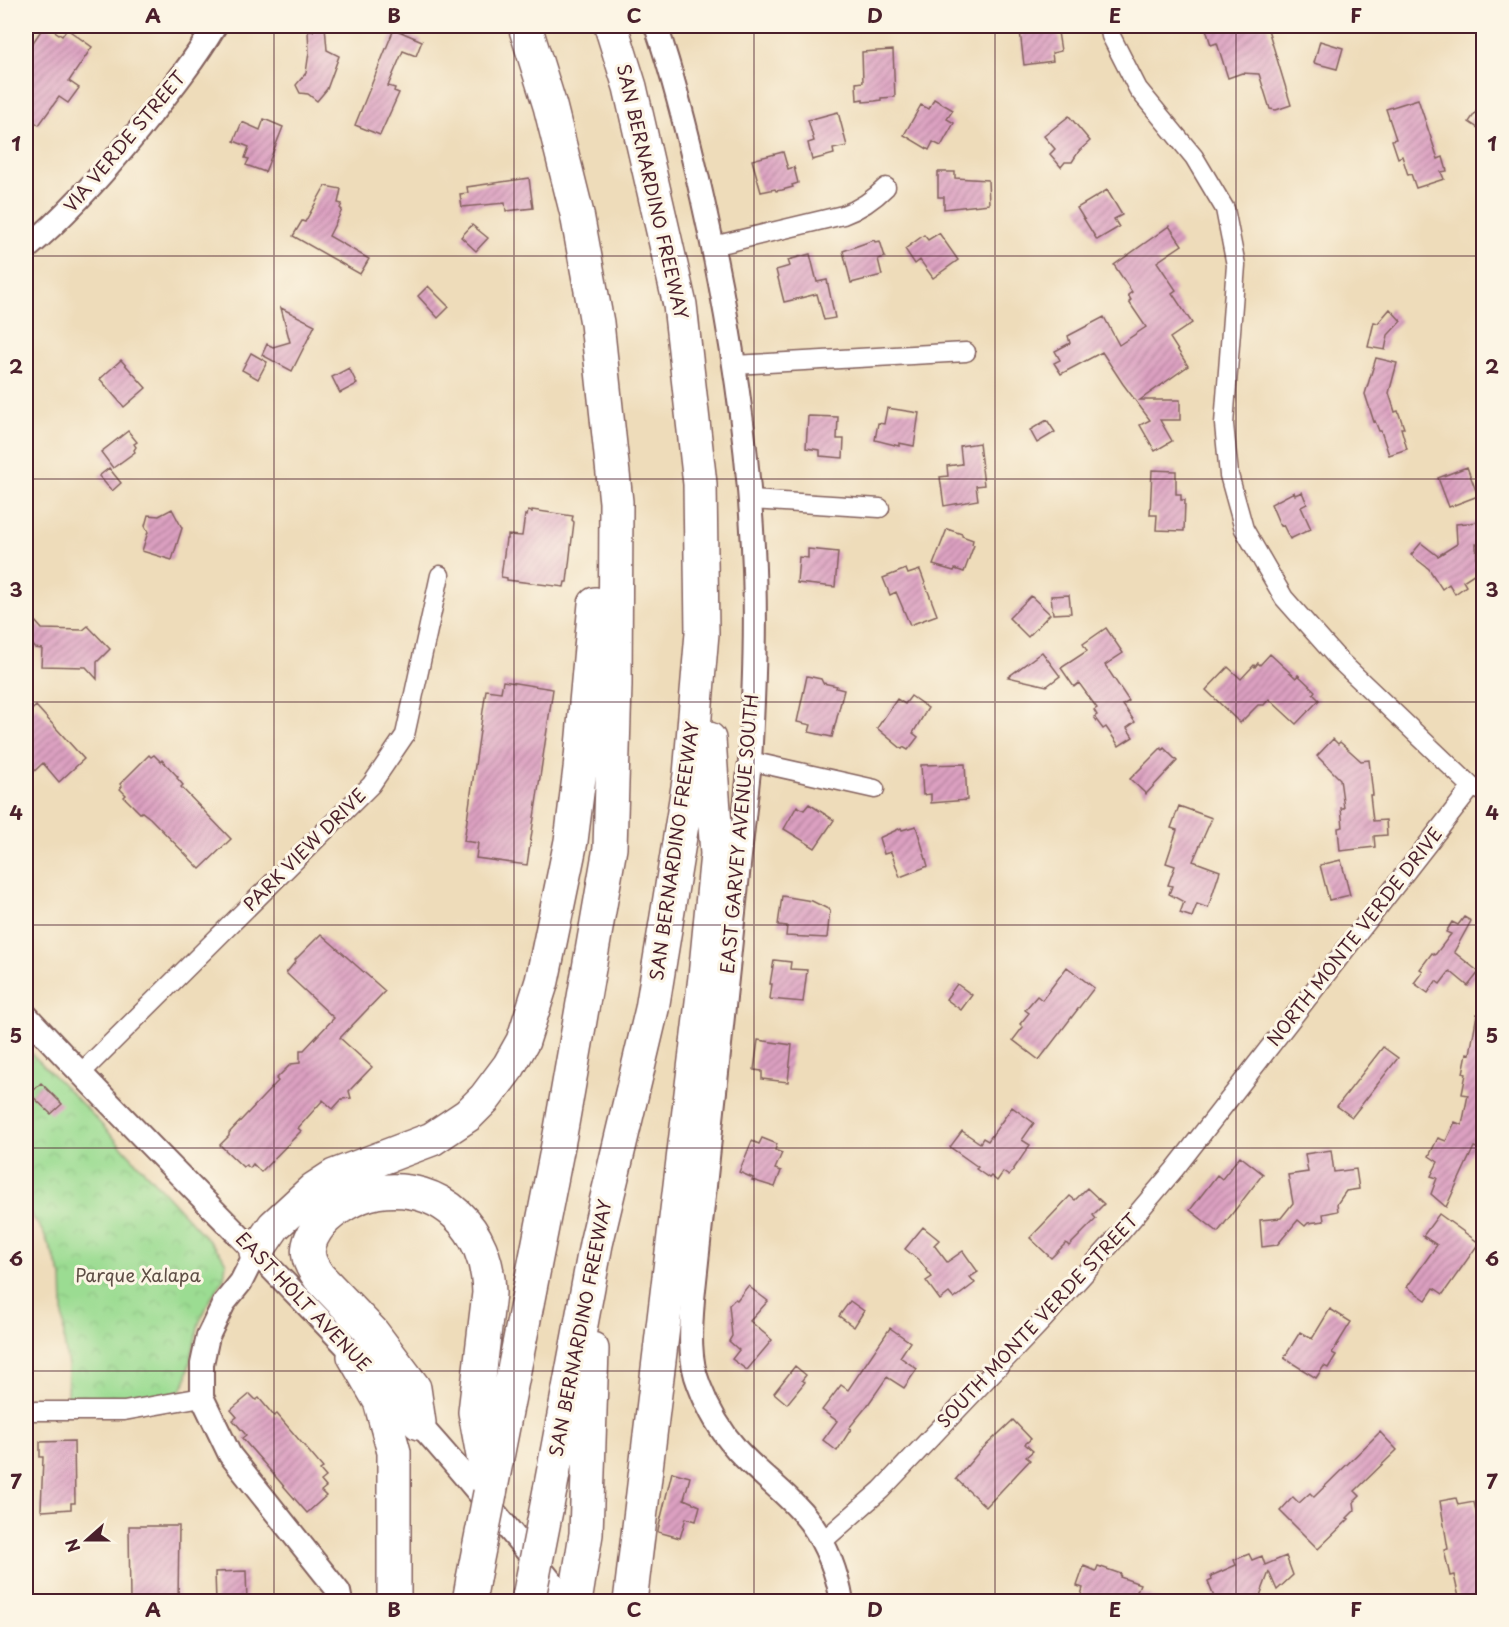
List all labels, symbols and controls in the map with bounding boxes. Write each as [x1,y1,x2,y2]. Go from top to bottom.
text: A [145,0,161,30]
text: B [387,0,401,30]
text: C [626,0,642,30]
text: D [867,0,883,30]
text: E [1109,0,1121,30]
text: F [1350,0,1362,30]
street label: SAN BERNARDINO FREEWAY [611,61,696,322]
street label: VIA VERDE STREET [57,64,192,218]
text: 1 [11,128,21,158]
text: 1 [1487,128,1497,158]
text: 2 [9,351,23,381]
text: 2 [1485,351,1499,381]
text: 3 [9,574,23,604]
text: 3 [1485,574,1499,604]
street label: EAST GARVEY AVENUE SOUTH [713,693,764,975]
street label: SAN BERNARDINO FREEWAY [642,719,705,982]
street label: PARK VIEW DRIVE [236,781,371,916]
text: 4 [9,797,23,827]
text: 4 [1485,797,1499,827]
street label: NORTH MONTE VERDE DRIVE [1260,821,1448,1051]
text: 5 [10,1020,22,1050]
text: 5 [1486,1020,1498,1050]
street label: SAN BERNARDINO FREEWAY [541,1196,618,1459]
street label: SOUTH MONTE VERDE STREET [930,1206,1144,1433]
street label: EAST HOLT AVENUE [230,1225,378,1377]
text: 6 [9,1243,23,1273]
text: 6 [1485,1243,1499,1273]
park label: Parque Xalapa [75,1261,201,1288]
text: 7 [10,1466,22,1496]
text: 7 [1486,1466,1498,1496]
north arrow [57,1510,117,1570]
text: N [59,1536,86,1556]
text: A [145,1594,161,1624]
text: B [387,1594,401,1624]
text: C [626,1594,642,1624]
text: D [867,1594,883,1624]
text: E [1109,1594,1121,1624]
text: F [1350,1594,1362,1624]

